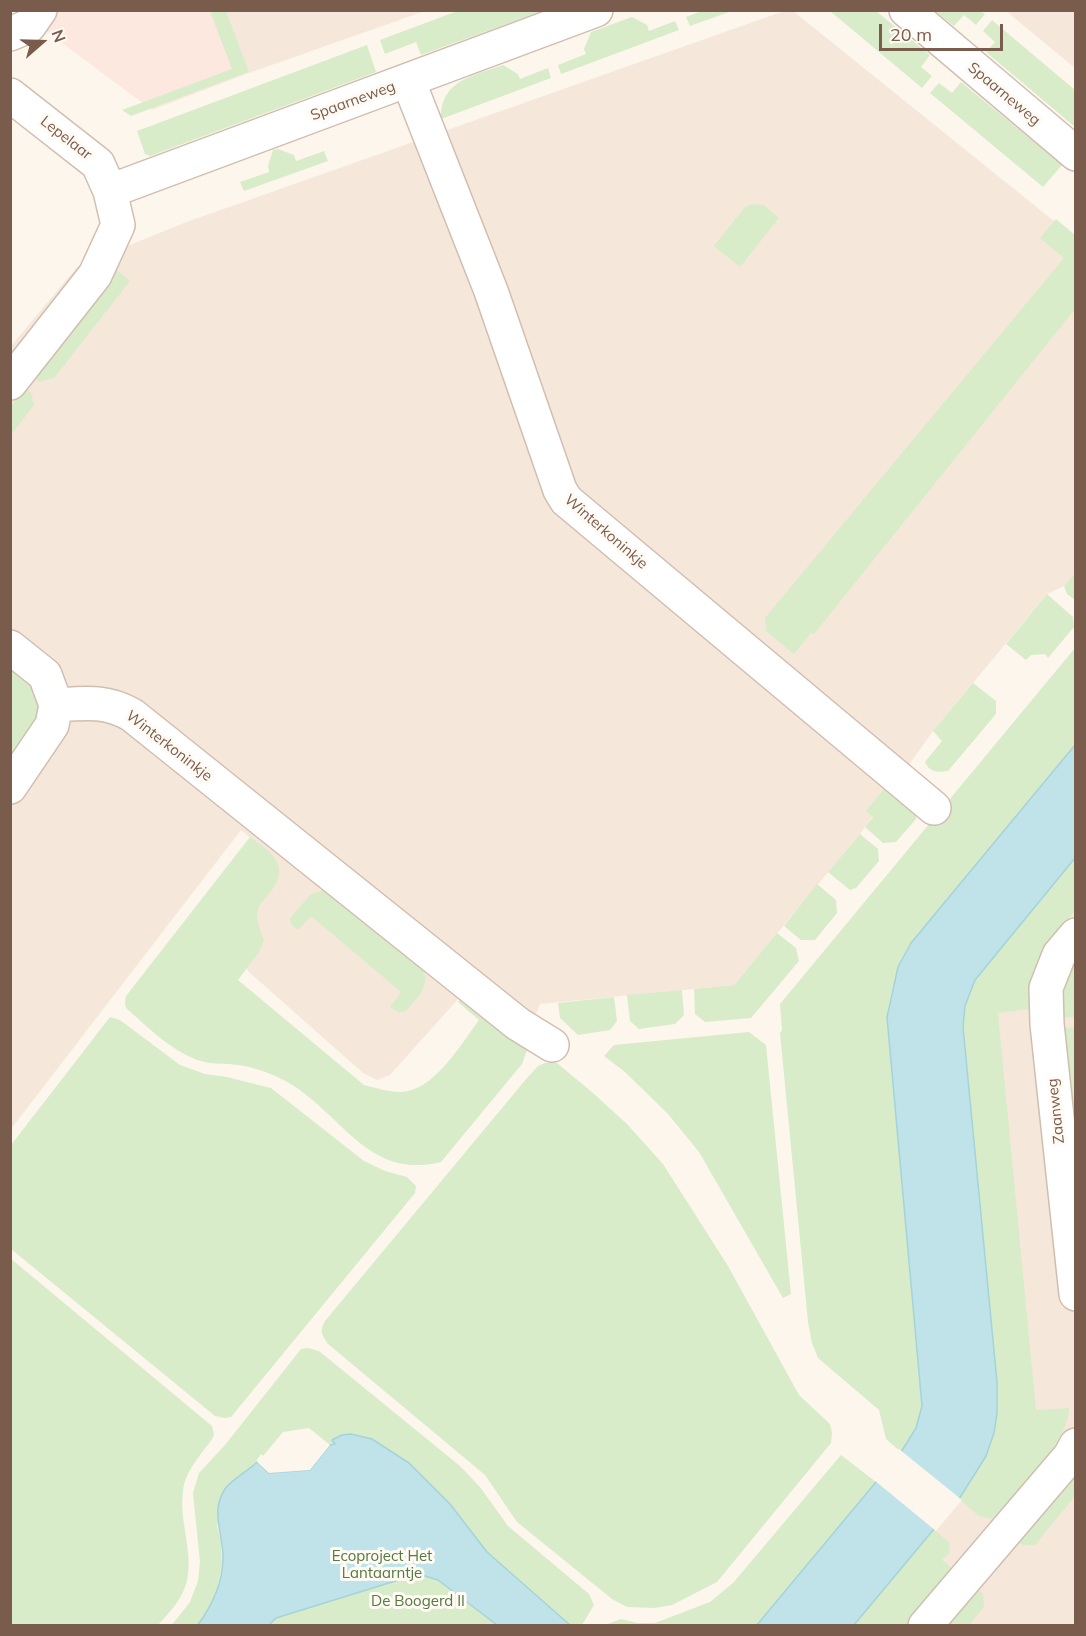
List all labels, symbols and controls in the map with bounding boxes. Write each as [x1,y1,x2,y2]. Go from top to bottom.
north arrow [12,12,72,72]
scale bar [882,12,1006,50]
text: 20 m [890,23,932,46]
text: N [47,27,70,45]
street label: Spaarneweg [964,59,1044,129]
street label: Spaarneweg [308,77,398,125]
street label: Lepelaar [37,112,95,164]
street label: Winterkoninkje [561,491,651,573]
street label: Winterkoninkje [122,707,216,785]
street label: Zaanweg [1044,1077,1068,1145]
park label: Ecoproject Het Lantaarntje [332,1547,432,1582]
park label: De Boogerd II [371,1592,465,1610]

